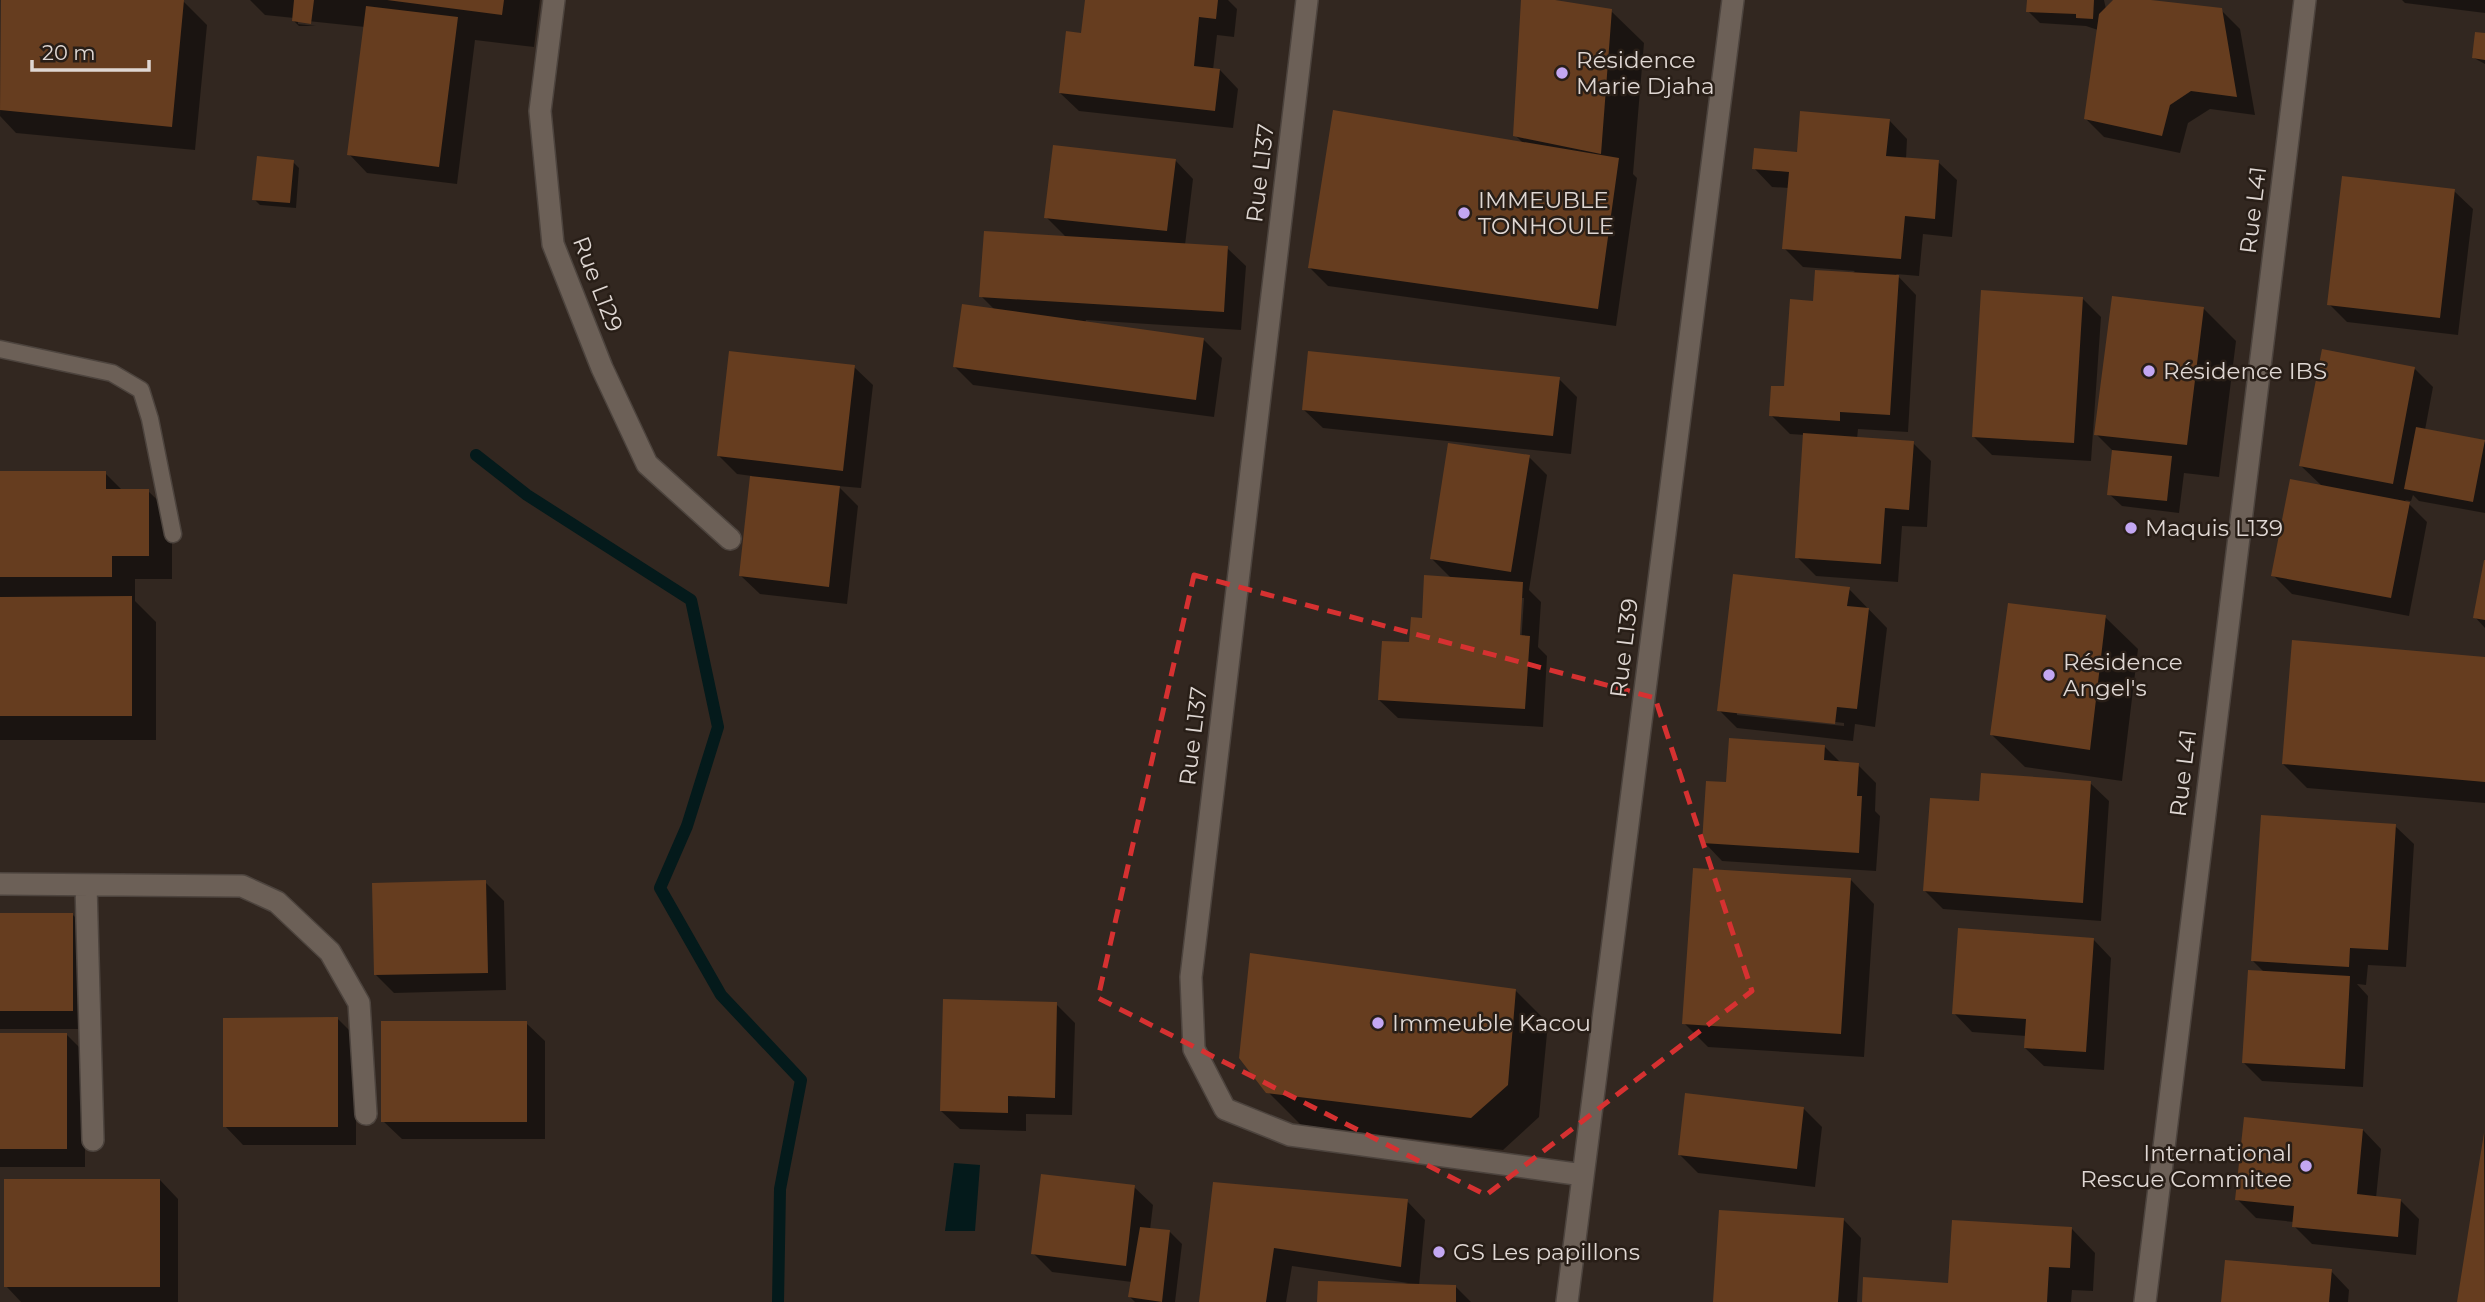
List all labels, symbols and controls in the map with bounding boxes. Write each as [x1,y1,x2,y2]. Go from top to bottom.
scale bar [32,28,149,72]
text: 20 m [42,40,96,65]
place label: Résidence Marie Djaha [1576,46,1715,100]
marker: Résidence Marie Djaha [1554,65,1570,81]
street label: Rue L137 [1240,122,1280,224]
street label: Rue L41 [2234,165,2272,255]
place label: IMMEUBLE TONHOULE [1478,186,1614,240]
marker: IMMEUBLE TONHOULE [1456,205,1472,221]
street label: Rue L129 [567,232,629,336]
place label: Résidence IBS [2163,357,2327,385]
marker: Résidence IBS [2141,363,2157,379]
place label: Maquis L139 [2145,514,2283,542]
marker: Maquis L139 [2123,520,2139,536]
street label: Rue L139 [1604,597,1644,699]
place label: Résidence Angel's [2063,648,2183,702]
marker: Résidence Angel's [2041,667,2057,683]
street label: Rue L137 [1173,685,1213,787]
street label: Rue L41 [2164,728,2202,818]
place label: Immeuble Kacou [1392,1009,1591,1037]
marker: Immeuble Kacou [1370,1015,1386,1031]
place label: International Rescue Commitee [2080,1139,2292,1193]
marker: International Rescue Commitee [2298,1158,2314,1174]
place label: GS Les papillons [1453,1238,1640,1266]
marker: GS Les papillons [1431,1244,1447,1260]

